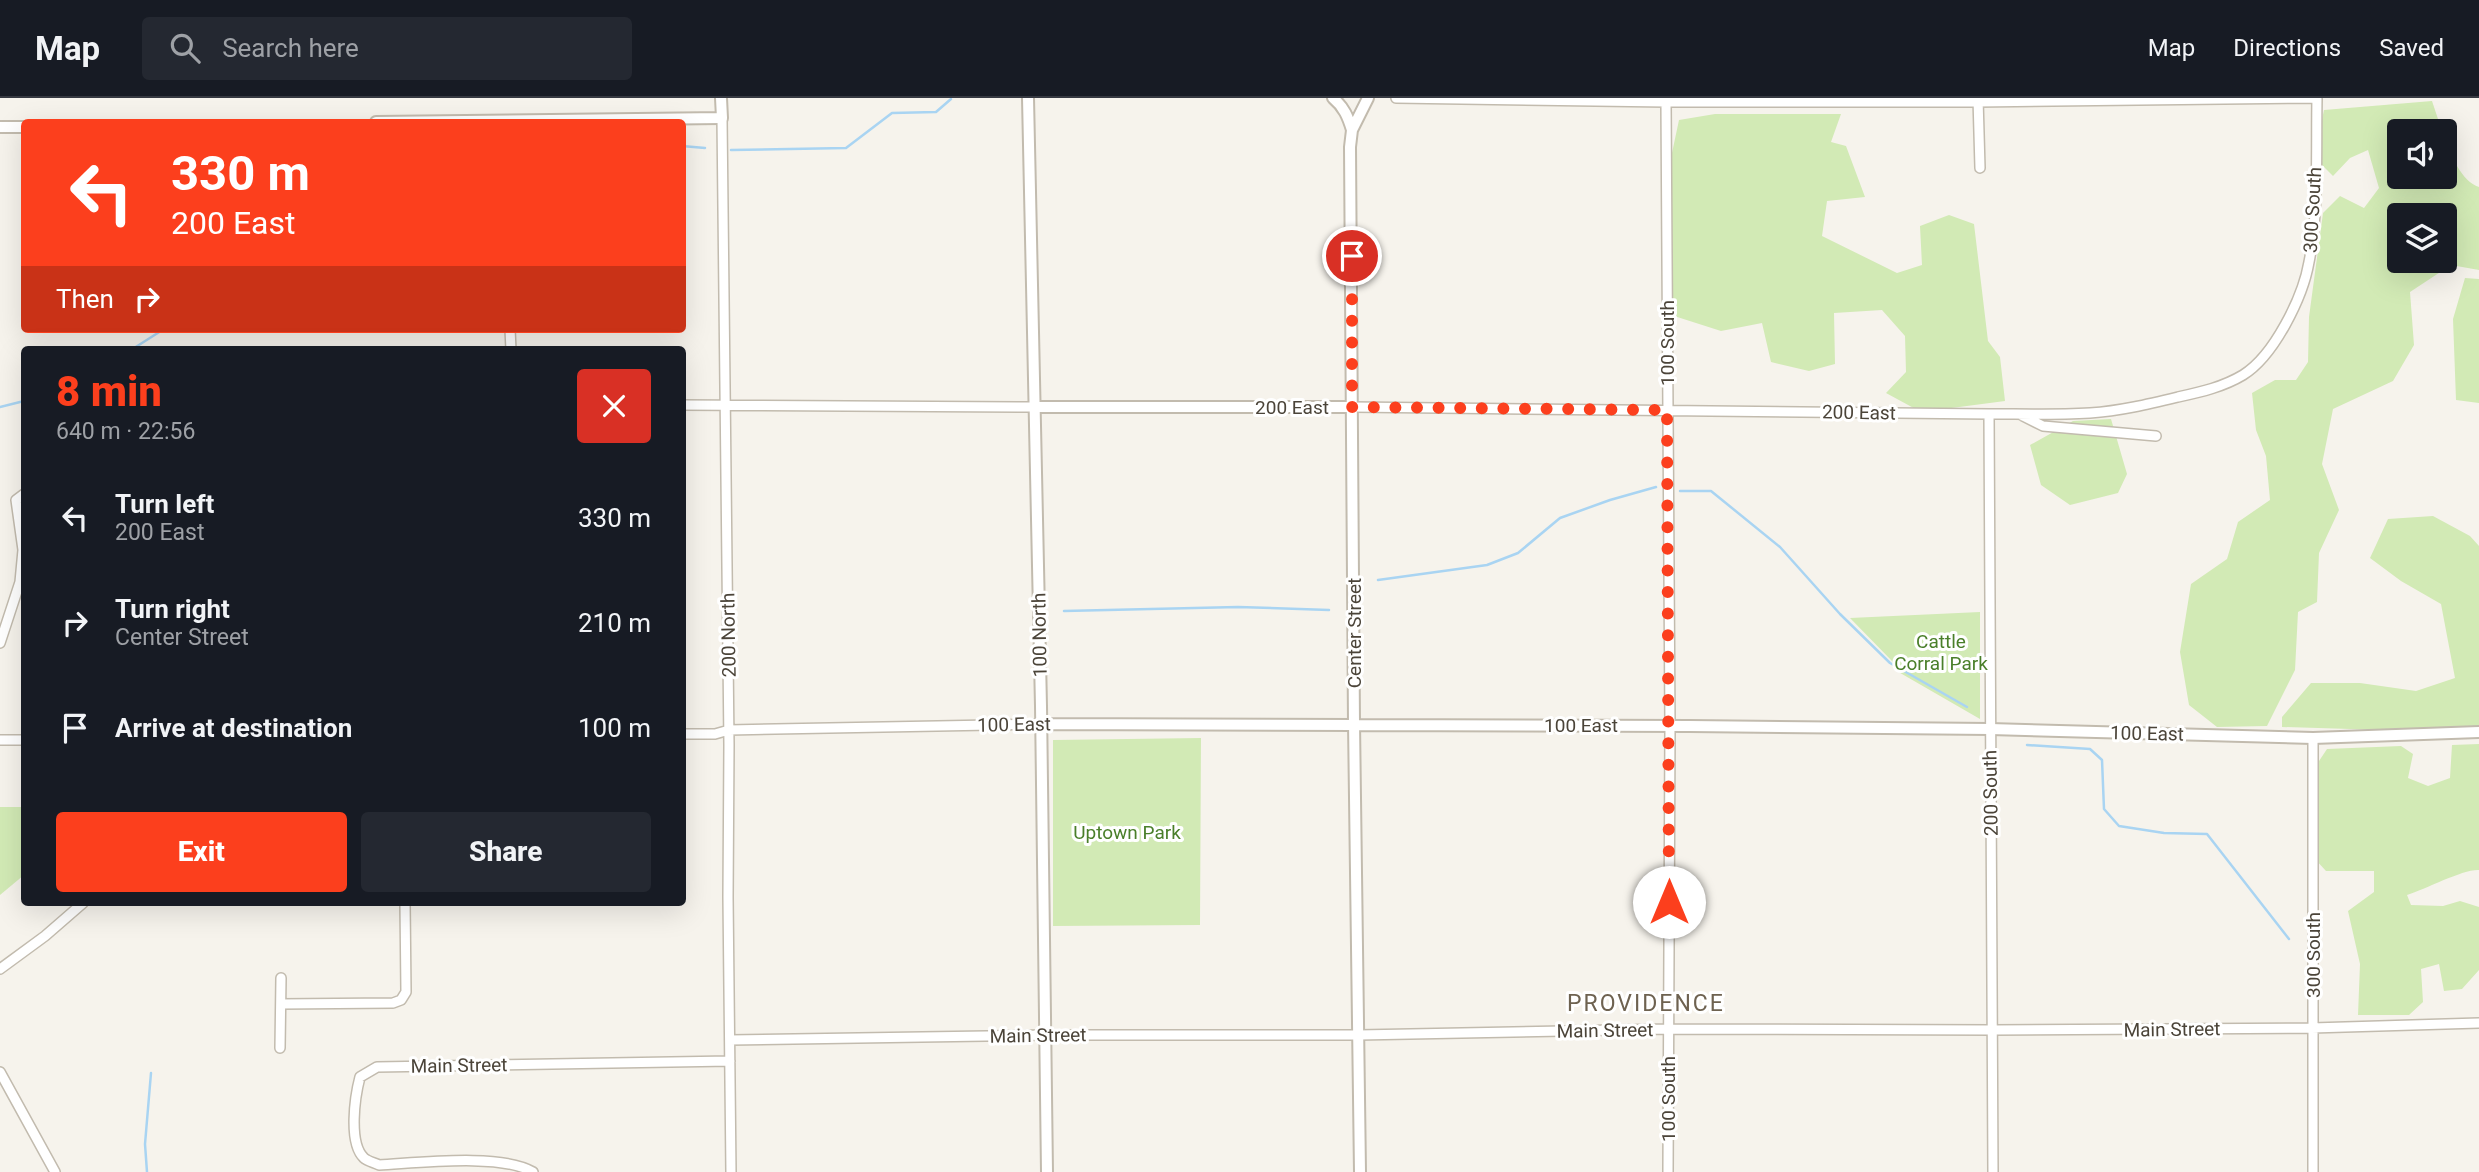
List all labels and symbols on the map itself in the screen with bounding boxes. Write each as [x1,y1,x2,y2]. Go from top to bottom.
street label: 300 South [2299,166,2326,254]
pin [1322,226,1382,286]
street label: 100 South [1656,300,1679,386]
street label: 200 East [1255,396,1329,419]
street label: 200 East [1822,400,1896,425]
street label: Center Street [1343,578,1366,688]
street label: 200 North [716,592,741,678]
street label: 100 North [1027,592,1052,678]
park label: Cattle Corral Park [1894,630,1988,675]
street label: 100 East [977,712,1051,737]
street label: 100 East [1544,714,1618,737]
street label: 100 East [2110,721,2184,746]
street label: 200 South [1978,750,2003,836]
park label: Uptown Park [1073,821,1181,844]
position arrow [1632,865,1706,939]
street label: 300 South [2302,912,2325,998]
district label: PROVIDENCE [1567,990,1725,1017]
street label: Main Street [2123,1017,2221,1042]
street label: Main Street [1556,1018,1654,1043]
street label: Main Street [989,1023,1087,1048]
street label: Main Street [410,1053,508,1078]
street label: 100 South [1657,1056,1680,1142]

